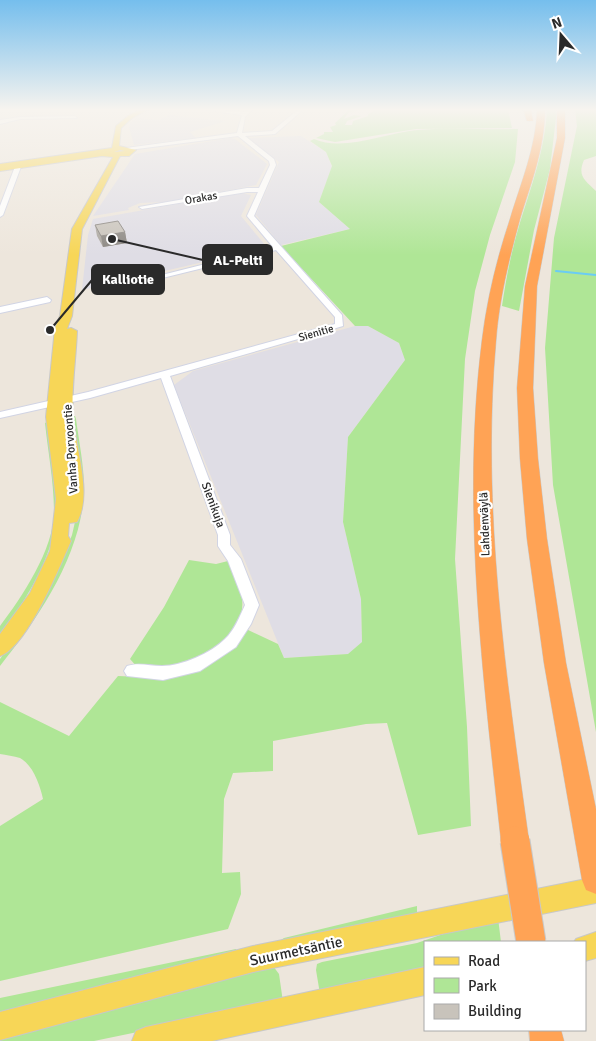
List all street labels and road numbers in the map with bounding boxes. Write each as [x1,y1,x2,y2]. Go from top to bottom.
street label: Orakas [184,189,218,207]
street label: Sienitie [297,322,335,344]
street label: Vanha Porvoontie [60,404,82,494]
street label: Sienikuja [198,480,228,530]
street label: Lahdenväylä [476,492,494,556]
street label: Suurmetsäntie [248,932,344,970]

